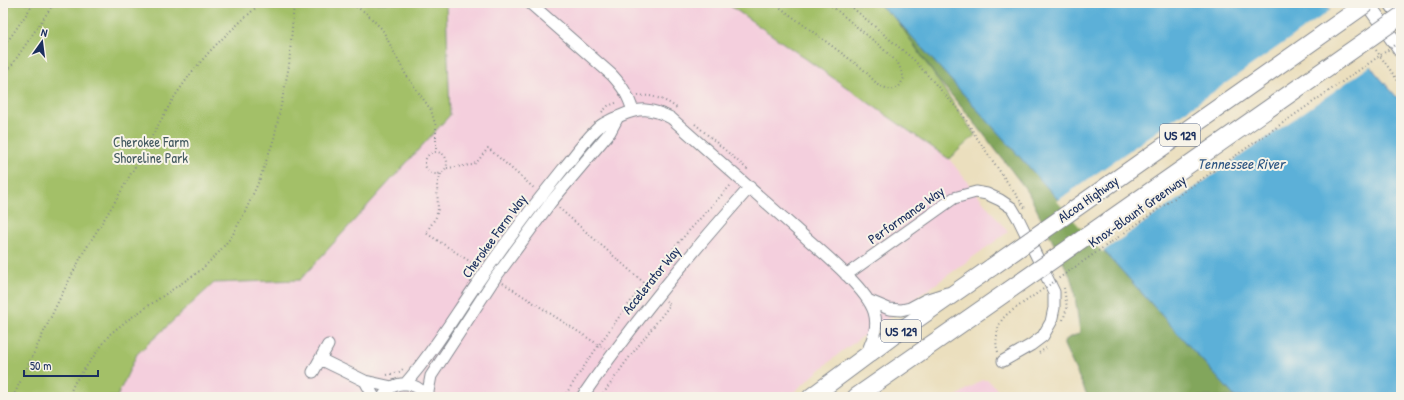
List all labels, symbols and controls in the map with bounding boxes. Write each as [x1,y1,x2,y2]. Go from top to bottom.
north arrow [22,22,62,62]
text: N [40,25,49,40]
road number: US 129 [1160,124,1200,146]
park label: Cherokee Farm Shoreline Park [113,132,189,167]
water label: Tennessee River [1197,153,1287,174]
street label: Knox-Blount Greenway [1084,170,1190,252]
street label: Alcoa Highway [1054,171,1122,227]
street label: Performance Way [864,181,948,249]
street label: Cherokee Farm Way [457,190,531,282]
street label: Accelerator Way [617,242,685,318]
road number: US 129 [881,320,921,342]
scale bar [24,352,98,378]
text: 50 m [30,357,51,374]

